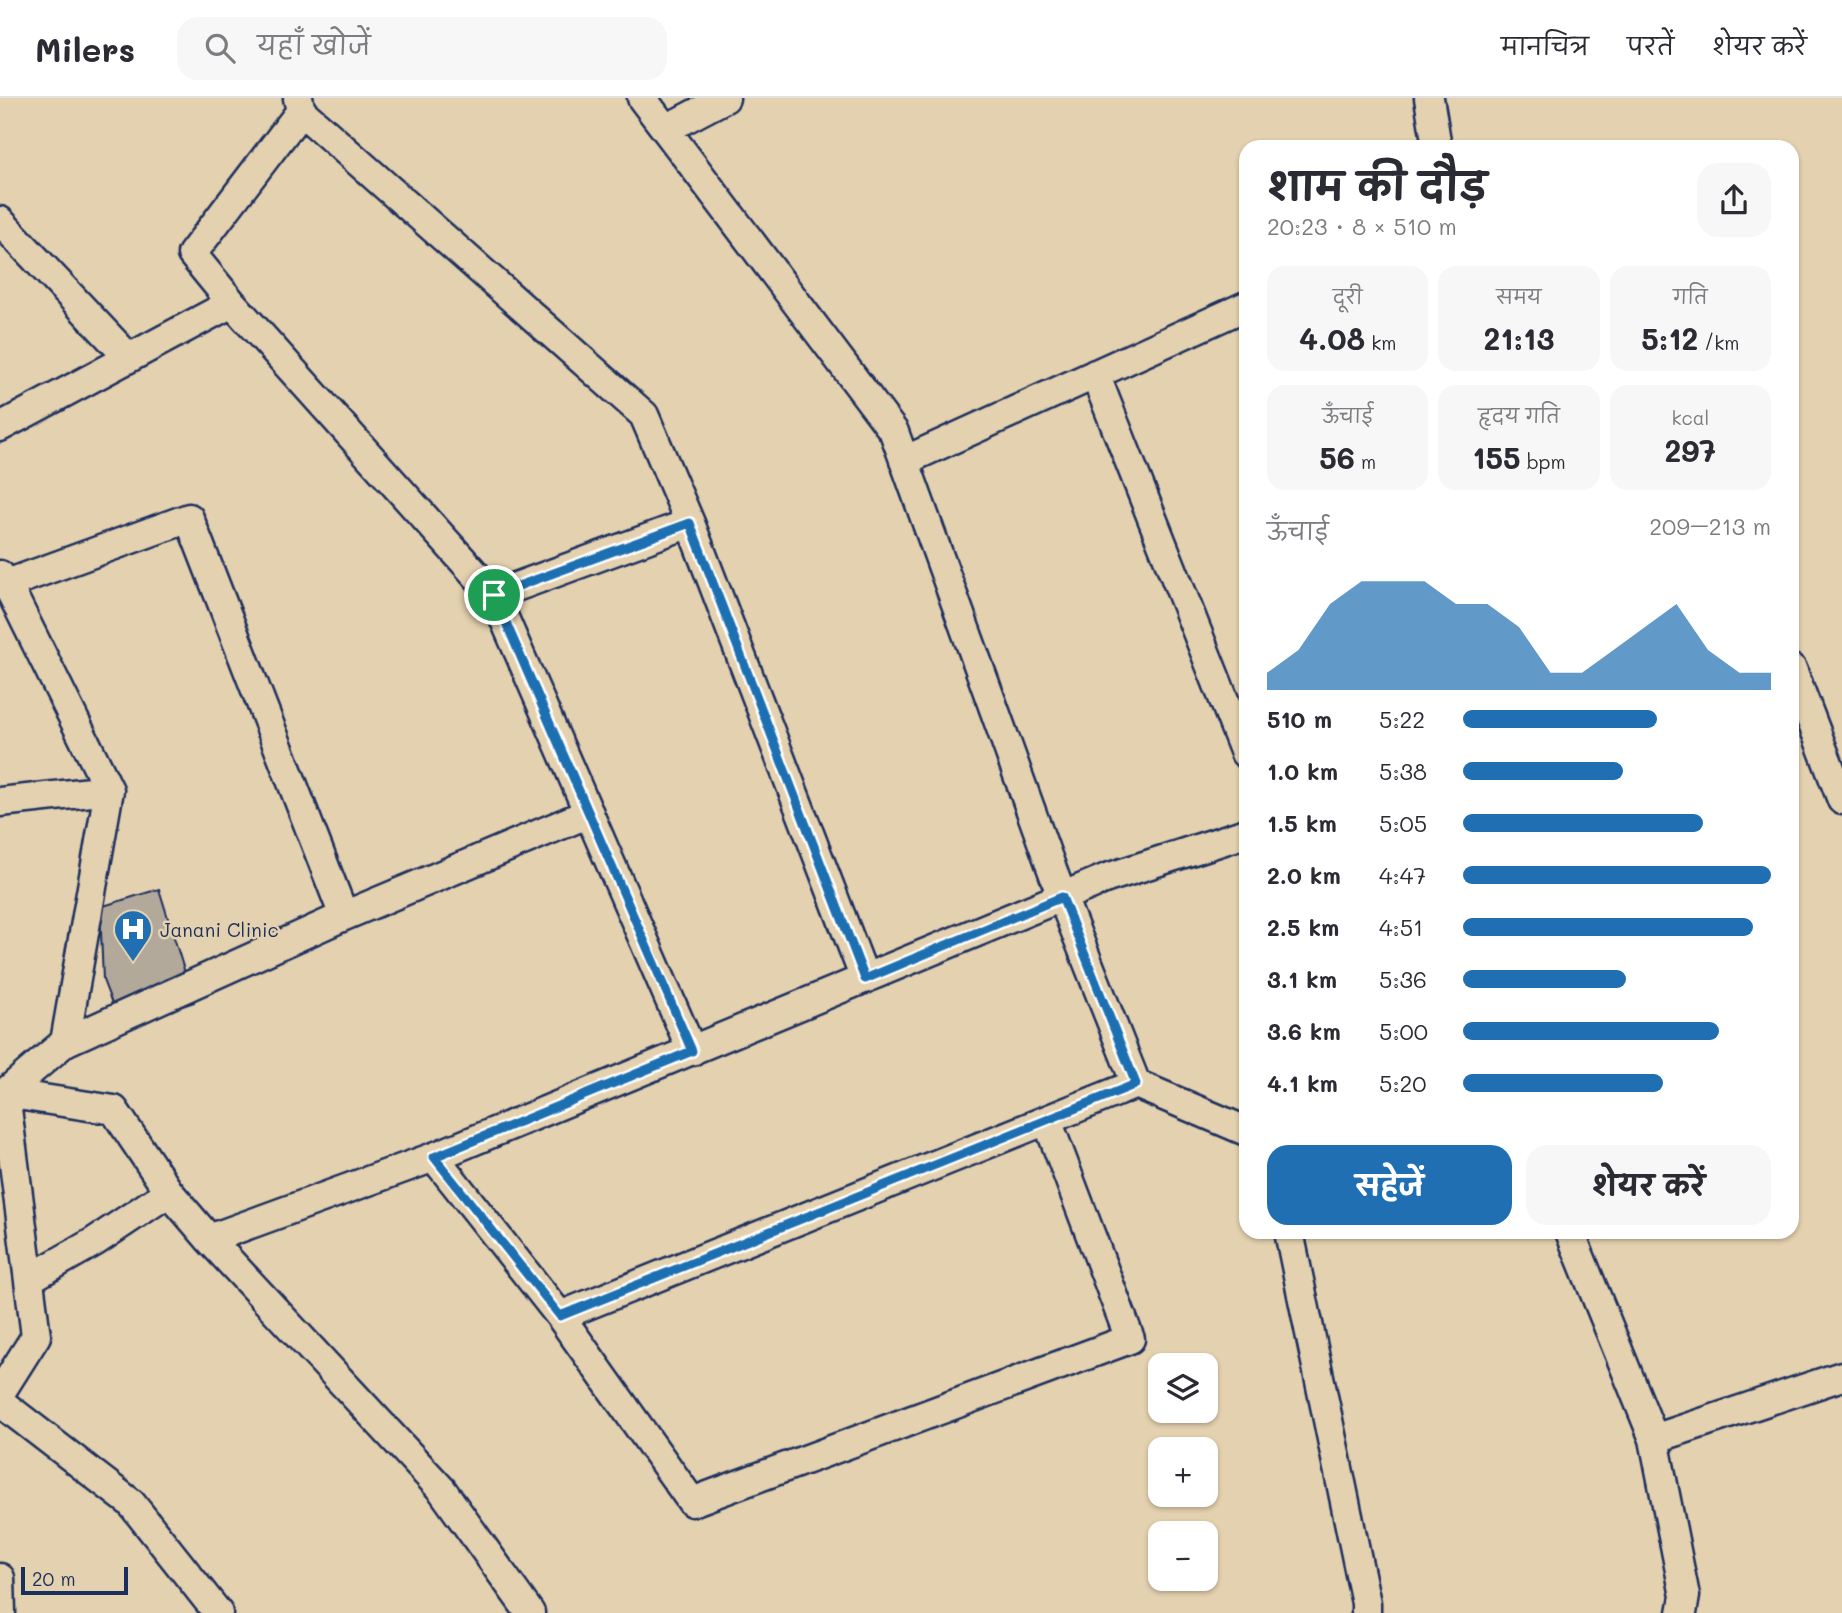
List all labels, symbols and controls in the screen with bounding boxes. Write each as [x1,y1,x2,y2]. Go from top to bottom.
search box [177,17,667,80]
text: Milers [35,27,135,70]
text: यहाँ खोजें [257,28,371,62]
icon: search [201,29,239,67]
text: मानचित्र [1501,30,1589,61]
text: परतें [1627,30,1674,61]
text: शेयर करें [1712,30,1807,61]
text: शाम की दौड़ [1267,160,1487,210]
button: share [1697,163,1771,237]
text: 20:23 · 8 × 510 m [1267,211,1457,241]
text: दूरी [1333,284,1363,309]
text: समय [1496,284,1542,309]
text: गति [1673,284,1708,309]
text: 4.08 [1299,318,1365,358]
text: 21:13 [1484,318,1554,358]
text: 5:12 [1641,318,1698,358]
text: km [1365,330,1396,355]
text: /km [1698,330,1740,355]
text: ऊँचाई [1322,403,1373,428]
text: हृदय गति [1478,403,1560,428]
text: kcal [1671,405,1709,430]
text: 297 [1665,430,1716,470]
text: 56 [1319,437,1355,477]
text: 155 [1472,437,1521,477]
text: m [1355,449,1376,474]
text: bpm [1521,449,1566,474]
text: 209–213 m [1649,511,1771,541]
text: ऊँचाई [1267,516,1329,546]
pin [464,565,524,625]
icon: arrive [475,576,513,614]
text: 510 m [1267,704,1332,734]
text: 5:22 [1379,704,1425,734]
text: 1.0 km [1267,756,1338,786]
text: 5:38 [1379,756,1427,786]
text: 1.5 km [1267,808,1337,838]
text: 5:05 [1379,808,1427,838]
text: 2.0 km [1267,860,1341,890]
text: 4:47 [1379,860,1426,890]
hospital icon: Janani Clinic [112,908,154,963]
text: 2.5 km [1267,912,1339,942]
text: 4:51 [1379,912,1423,942]
place label: Janani Clinic [160,917,279,942]
text: 3.1 km [1267,964,1337,994]
text: 5:36 [1379,964,1427,994]
text: 3.6 km [1267,1016,1341,1046]
text: 5:00 [1379,1016,1428,1046]
text: 4.1 km [1267,1068,1338,1098]
text: 5:20 [1379,1068,1427,1098]
button: सहेजें [1267,1145,1512,1225]
button: शेयर करें [1526,1145,1771,1225]
map controls [1148,1353,1218,1591]
button: layers [1148,1353,1218,1423]
button: + [1148,1437,1218,1507]
button: − [1148,1521,1218,1591]
scale bar [21,1564,128,1596]
text: 20 m [32,1566,76,1591]

